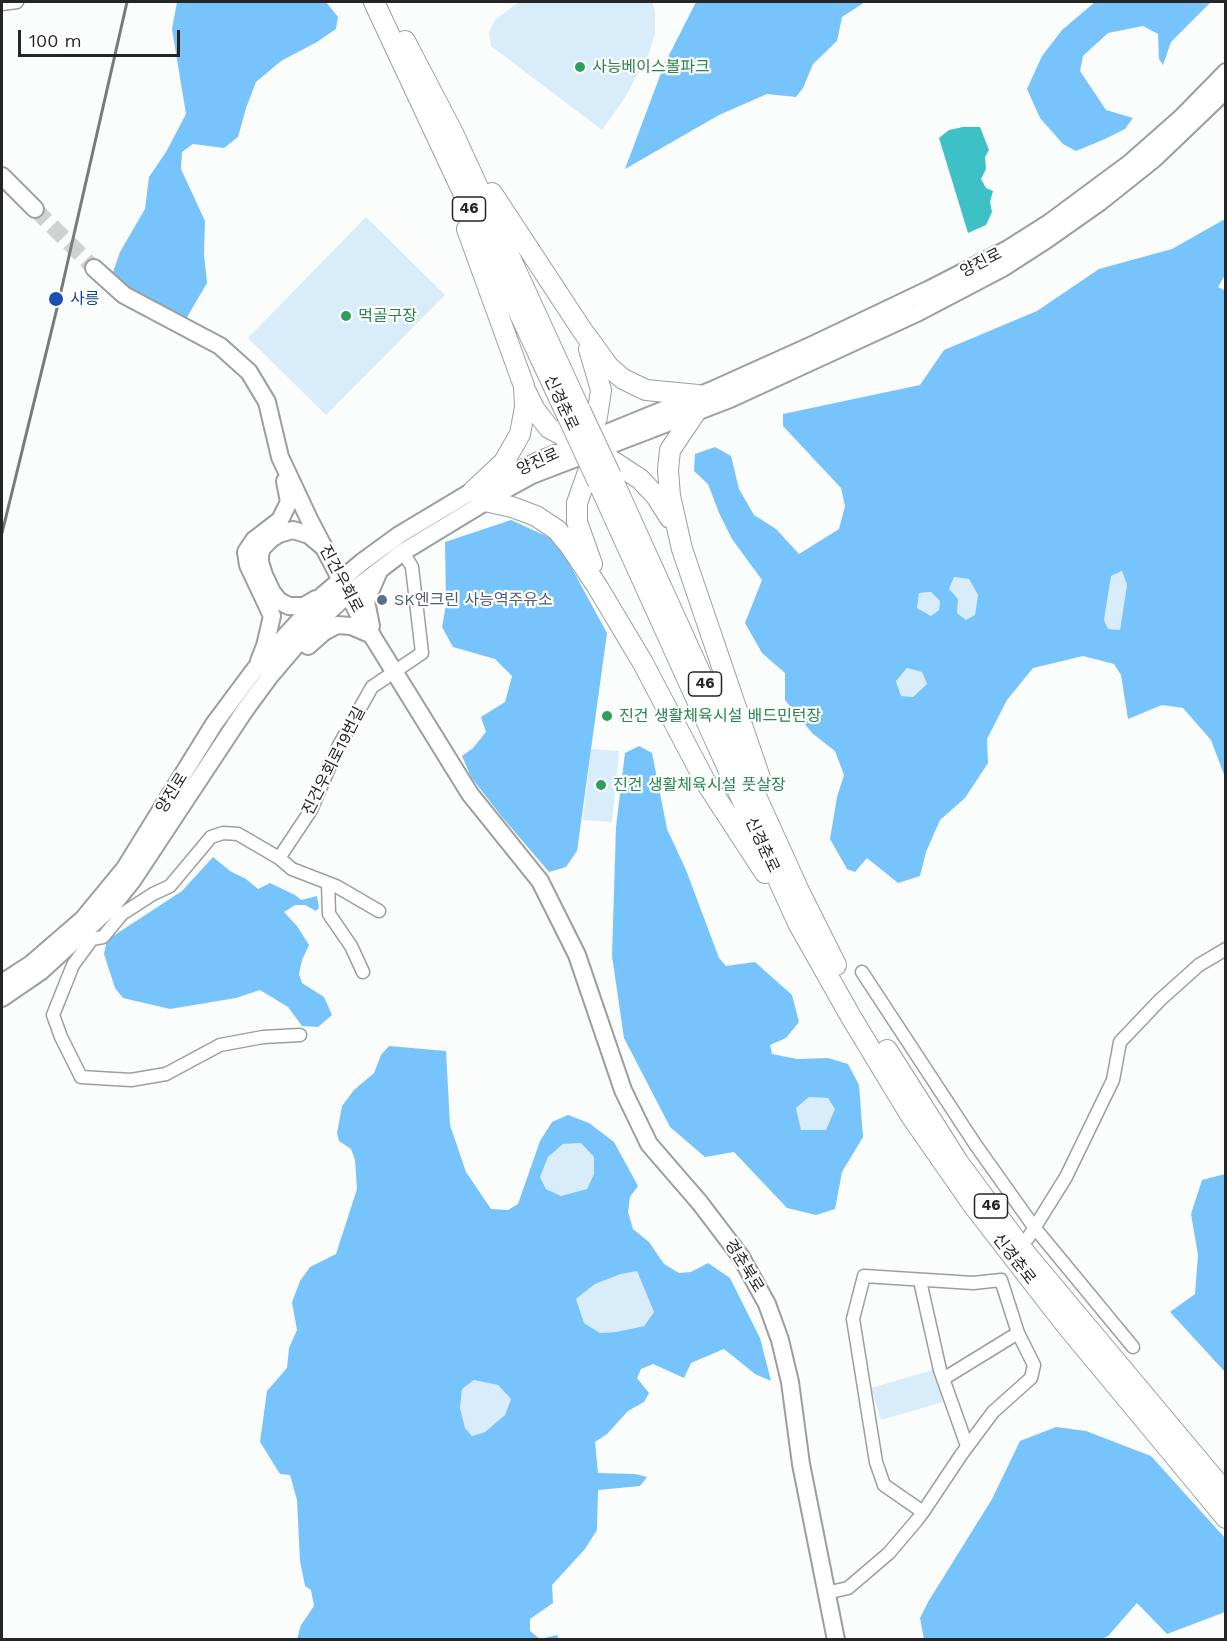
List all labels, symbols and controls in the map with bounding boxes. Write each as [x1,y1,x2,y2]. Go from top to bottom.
scale bar [21,18,183,56]
text: 100 m [29,30,82,51]
place label: 사능베이스볼파크 [592,57,710,77]
marker: 사능베이스볼파크 [573,60,587,74]
road number: 46 [452,197,486,221]
street label: 양진로 [957,244,1005,282]
place label: 사릉 [70,289,99,309]
marker: 사릉 [47,290,65,308]
place label: 먹골구장 [358,306,417,326]
marker: 먹골구장 [339,309,353,323]
street label: 신경춘로 [540,372,582,434]
street label: 양진로 [514,444,562,480]
street label: 진건우회로 [315,542,367,616]
place label: SK엔크린 사능역주유소 [394,590,553,610]
marker: SK엔크린 사능역주유소 [375,593,389,607]
road number: 46 [688,672,722,696]
street label: 진건우회로19번길 [298,704,370,818]
place label: 진건 생활체육시설 배드민턴장 [619,706,821,726]
marker: 진건 생활체육시설 배드민턴장 [600,709,614,723]
street label: 양진로 [152,769,192,817]
place label: 진건 생활체육시설 풋살장 [613,775,786,795]
marker: 진건 생활체육시설 풋살장 [594,778,608,792]
street label: 신경춘로 [741,814,783,876]
road number: 46 [974,1194,1008,1218]
street label: 신경춘로 [988,1230,1040,1288]
street label: 경춘북로 [720,1236,768,1296]

